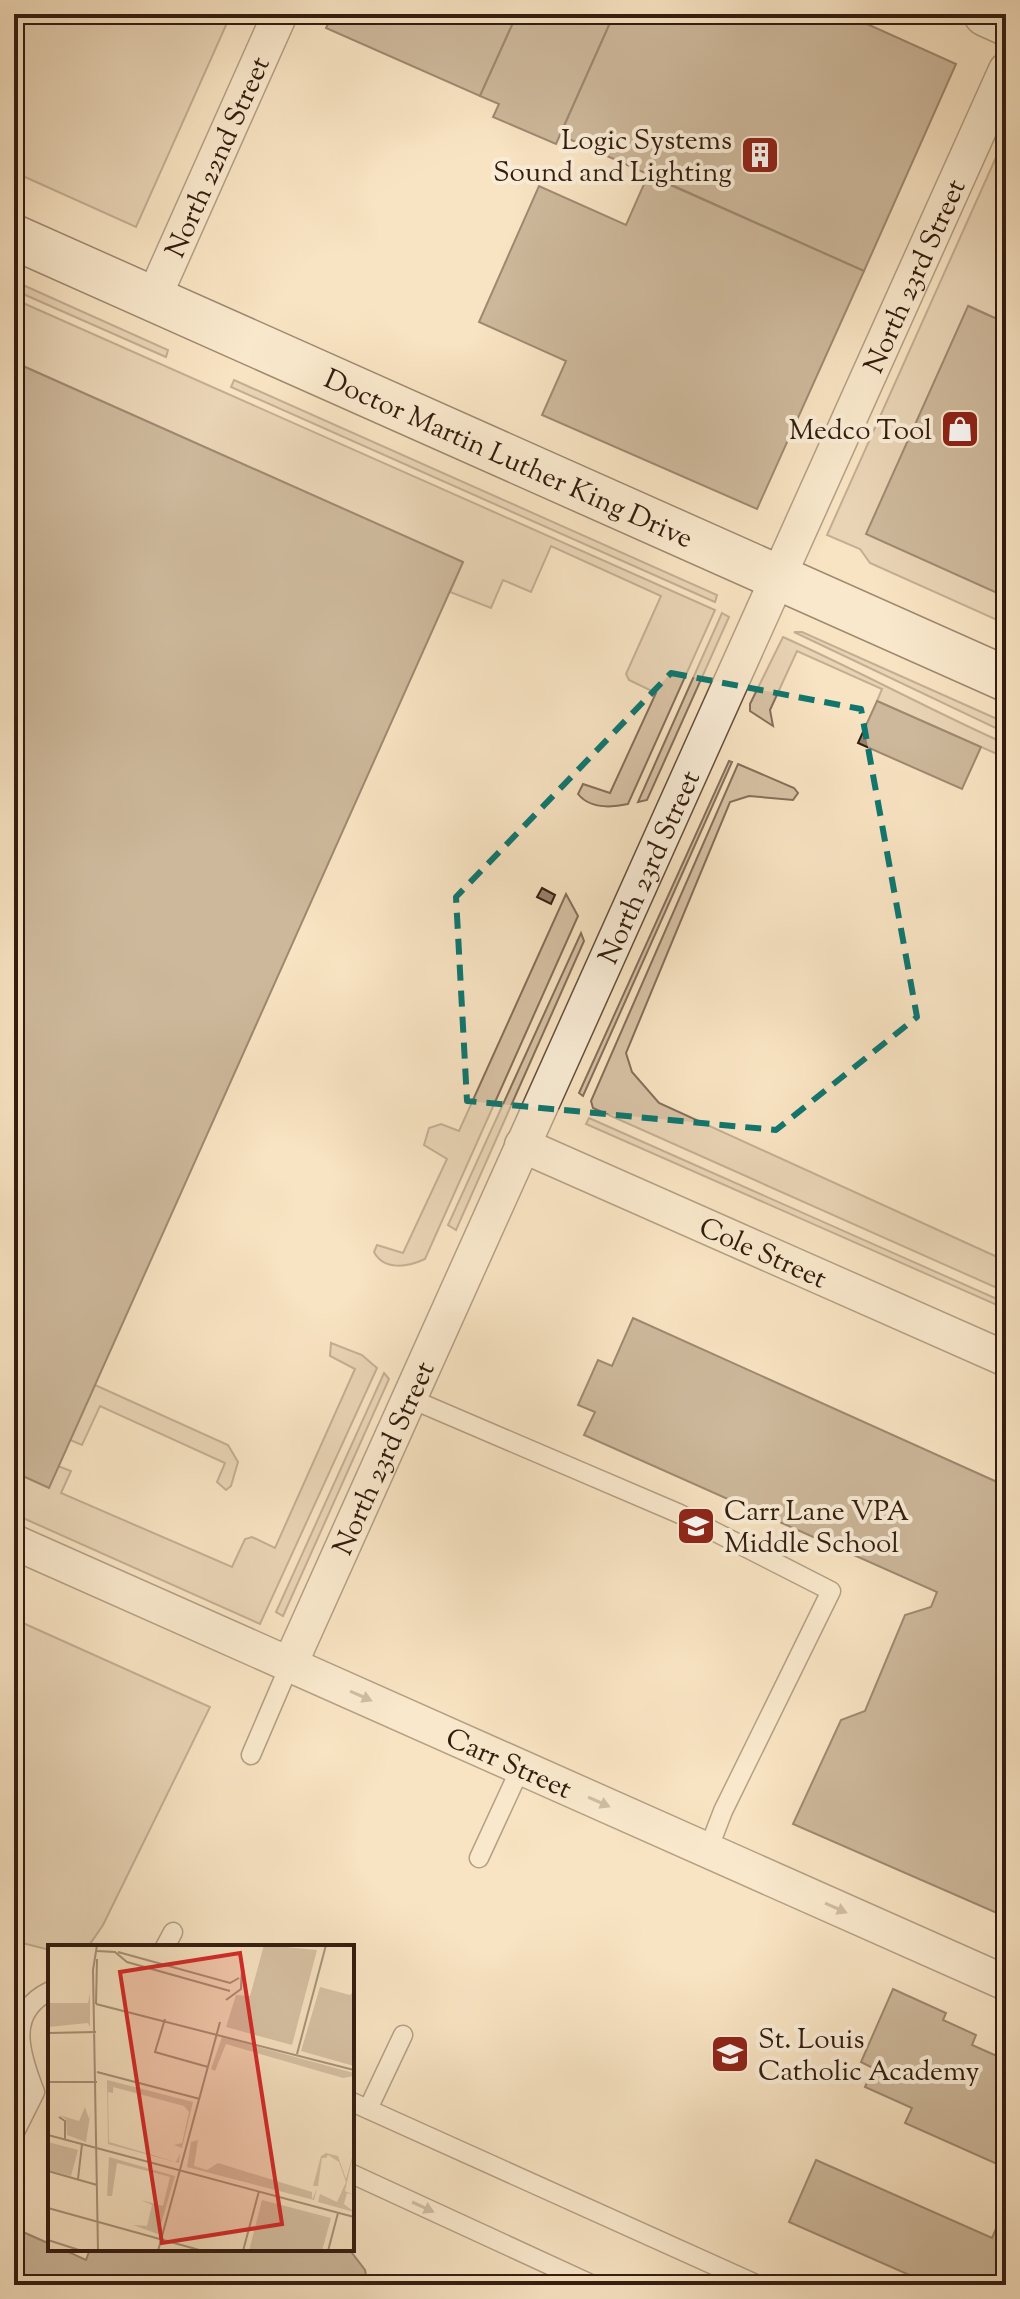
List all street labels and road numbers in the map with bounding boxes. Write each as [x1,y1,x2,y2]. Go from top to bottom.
street label: North 22nd Street [157,50,282,265]
street label: North 23rd Street [855,173,978,380]
street label: Doctor Martin Luther King Drive [317,361,699,560]
street label: North 23rd Street [590,764,712,971]
street label: Cole Street [692,1209,833,1300]
street label: North 23rd Street [324,1355,446,1562]
street label: Carr Street [439,1719,578,1811]

